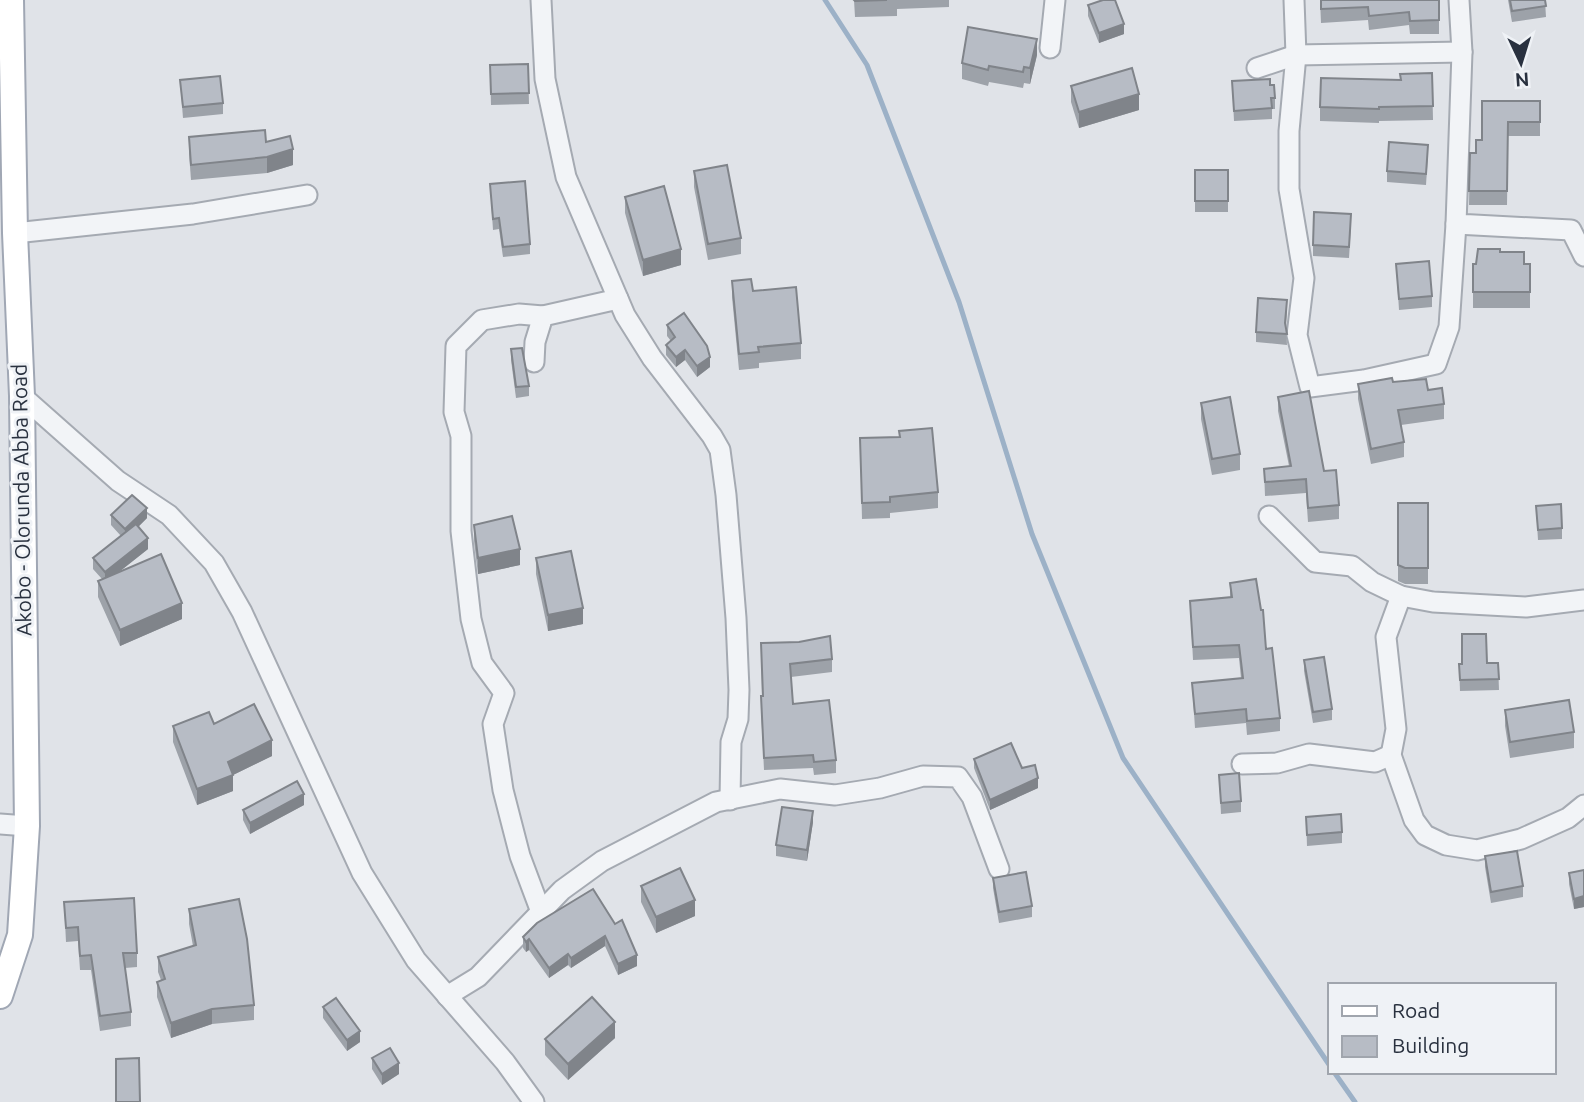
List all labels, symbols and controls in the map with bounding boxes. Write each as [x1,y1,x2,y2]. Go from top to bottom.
north arrow [1486,28,1556,98]
text: N [1514,68,1530,91]
street label: Akobo - Olorunda Abba Road [7,364,35,636]
legend [1328,983,1556,1074]
text: Road [1392,998,1440,1022]
text: Building [1392,1033,1469,1057]

